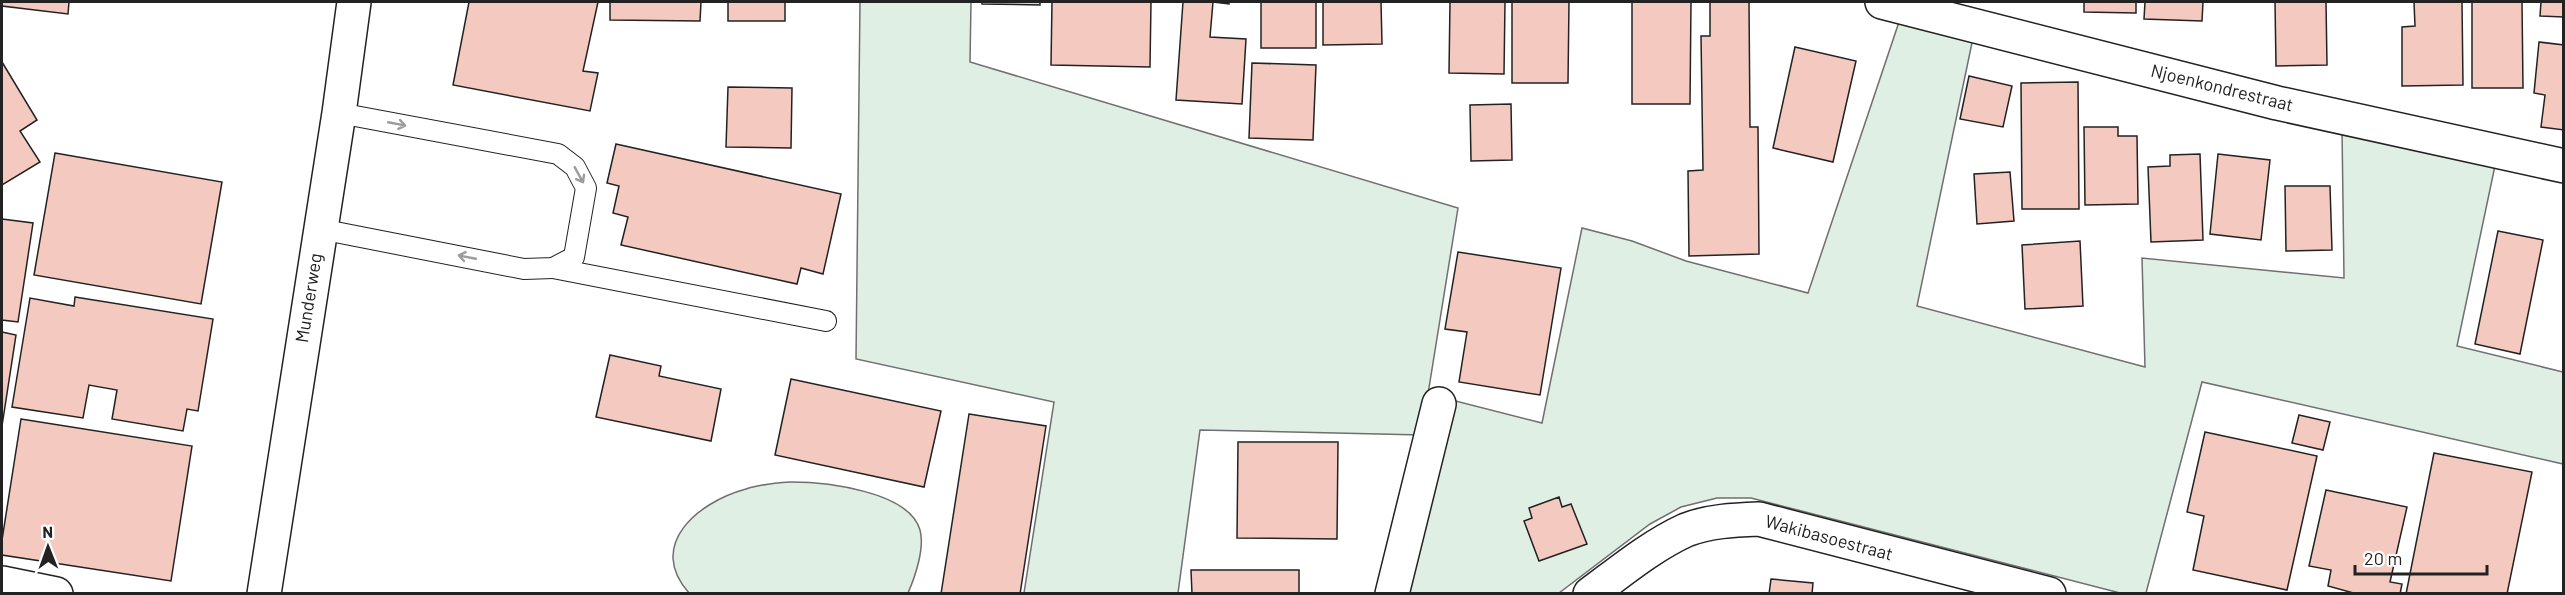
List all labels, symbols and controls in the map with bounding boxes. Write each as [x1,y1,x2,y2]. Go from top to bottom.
street label: Njoenkondrestraat [2149,59,2296,115]
one-way arrow [386,119,406,130]
one-way arrow [574,166,585,184]
street label: Munderweg [290,251,326,344]
one-way arrow [458,251,477,262]
street label: Wakibasoestraat [1763,509,1896,565]
north arrow [18,517,78,577]
text: N [42,522,53,541]
scale bar [2355,538,2487,576]
text: 20 m [2364,547,2402,569]

